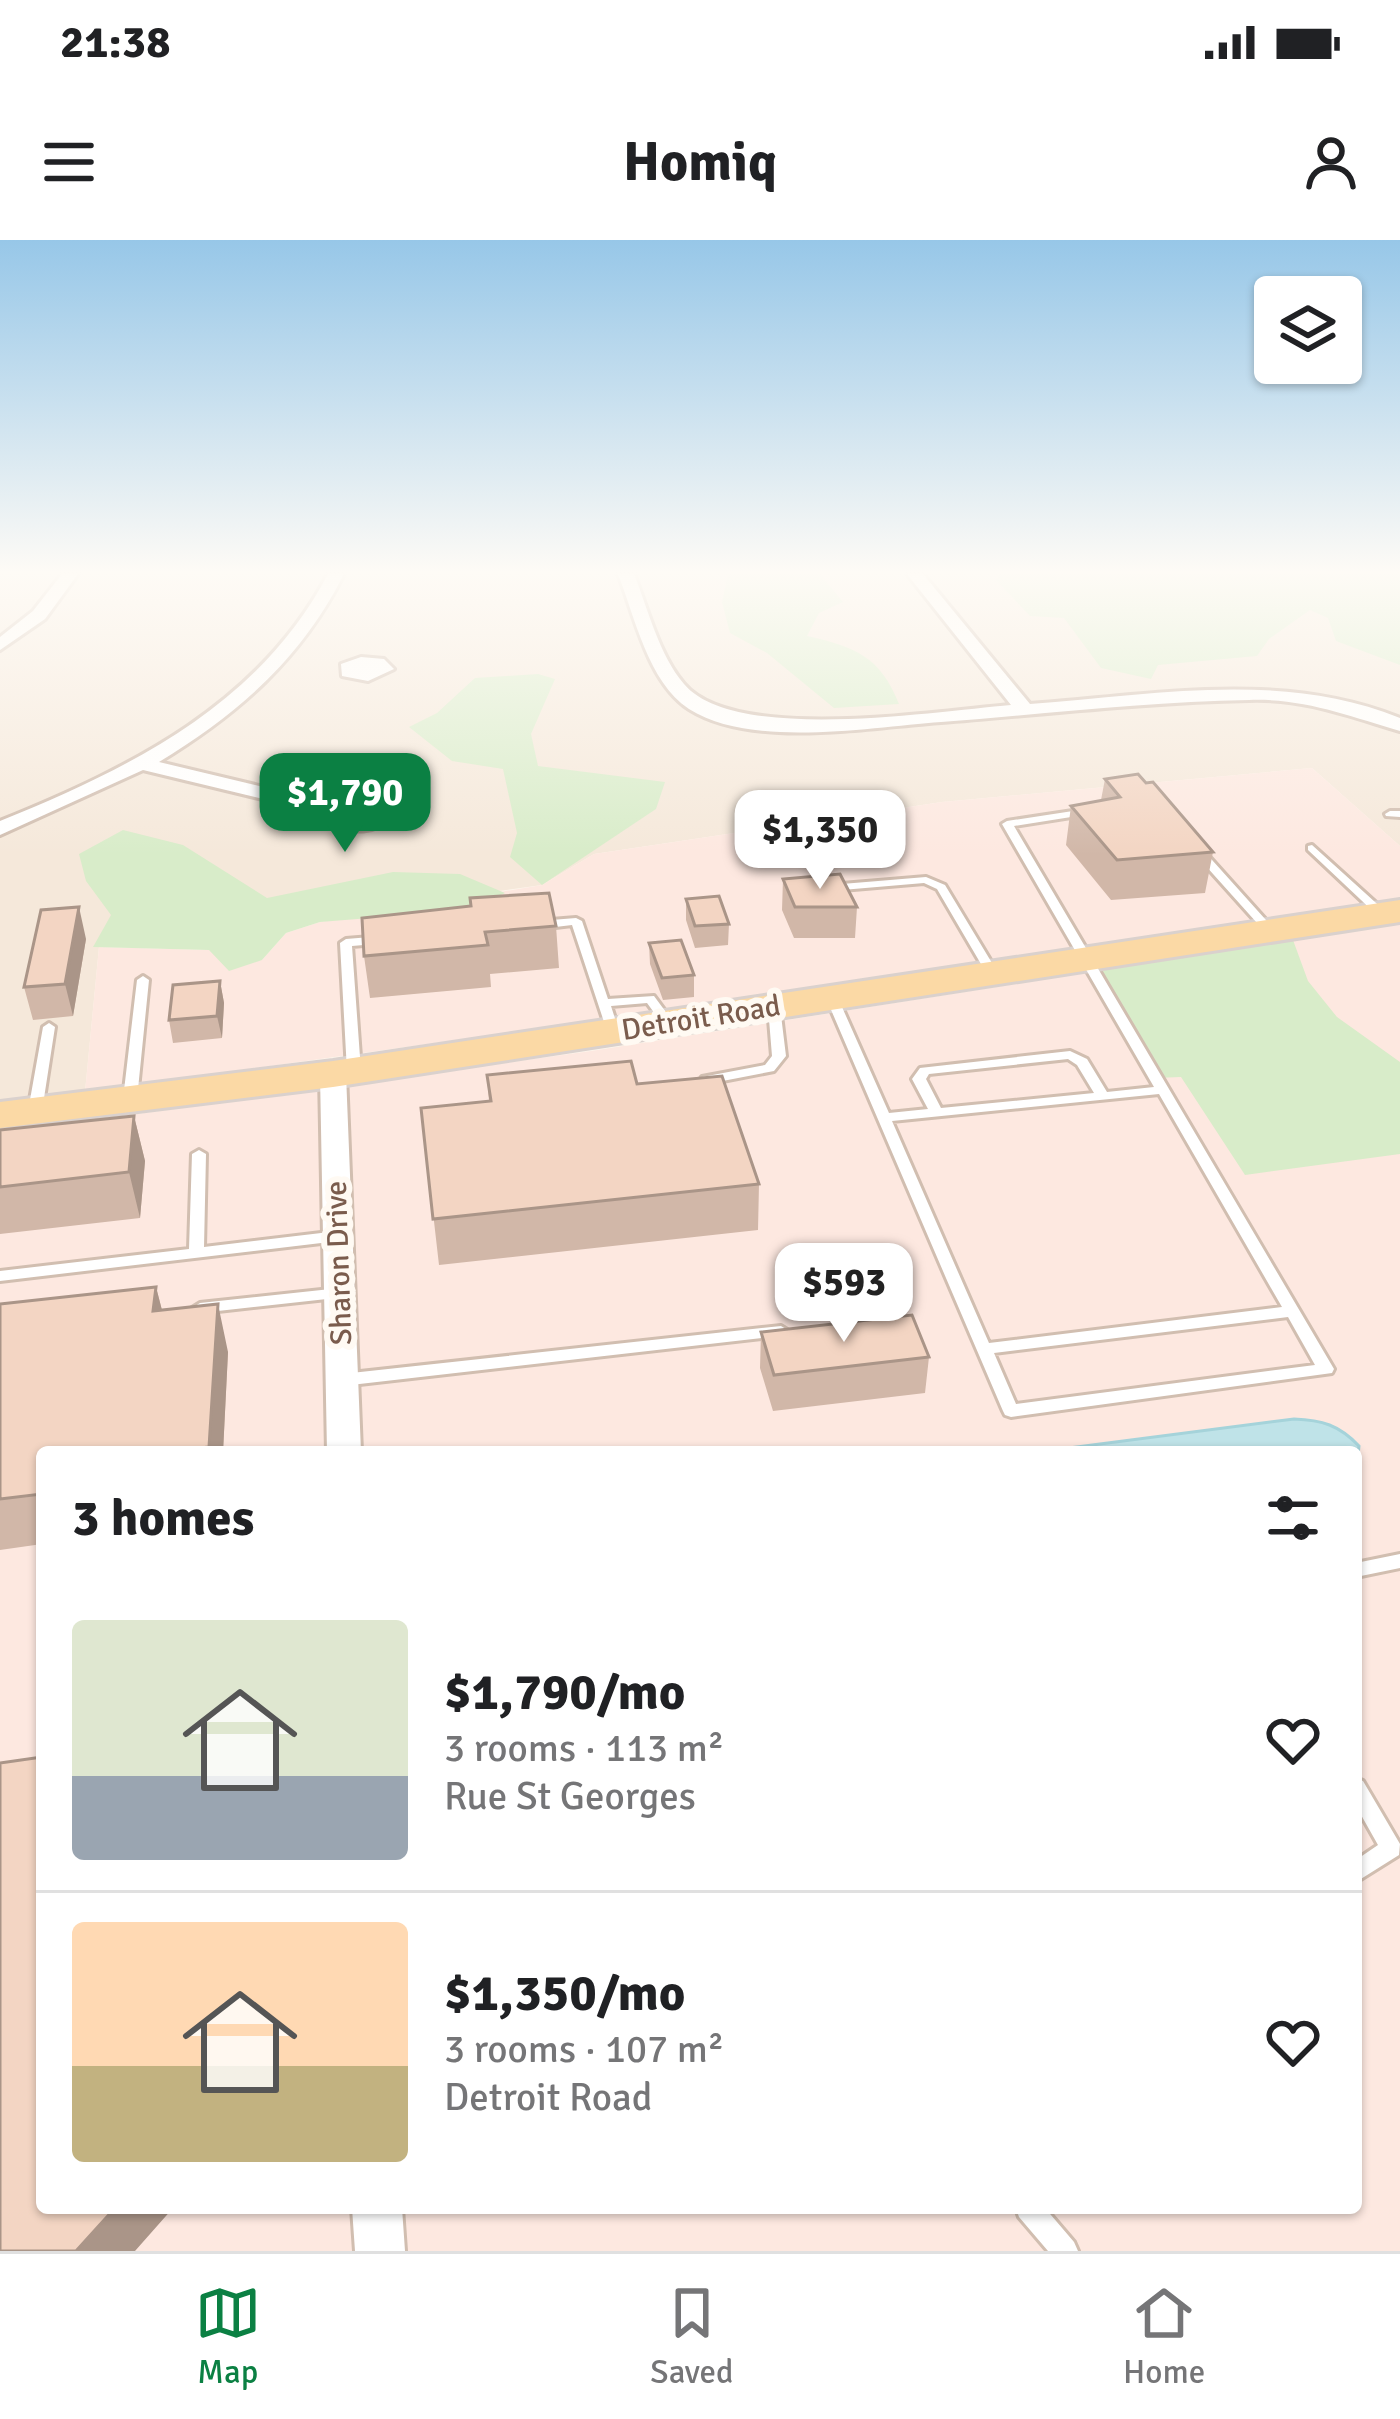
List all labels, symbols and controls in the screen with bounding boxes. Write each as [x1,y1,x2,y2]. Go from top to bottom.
text: 21:38 [60,15,170,70]
icon: menu [36,129,102,195]
text: Homiq [623,129,777,196]
icon: person [1298,129,1364,195]
map controls [1254,276,1362,384]
button: layers [1254,276,1362,384]
pin: $1,790 [247,753,443,855]
text: $1,790 [287,768,403,816]
pin: $1,350 [722,790,918,892]
text: $1,350 [762,805,878,853]
street label: Detroit Road [619,987,783,1049]
street label: Sharon Drive [318,1180,360,1346]
pin: $593 [773,1243,915,1345]
text: $593 [802,1258,886,1306]
icon: filters [1260,1485,1326,1551]
text: 3 homes [72,1487,254,1550]
text: $1,790/mo [444,1661,685,1724]
icon: home [168,1668,312,1812]
icon: heart [1260,1707,1326,1773]
text: 3 rooms · 113 m² [444,1724,724,1772]
text: Rue St Georges [444,1772,696,1820]
text: $1,350/mo [444,1962,685,2025]
icon: home [168,1970,312,2114]
icon: heart [1260,2009,1326,2075]
text: 3 rooms · 107 m² [444,2025,724,2073]
text: Detroit Road [444,2073,652,2121]
tab: Map [195,2280,261,2393]
tab: Saved [650,2280,733,2393]
tab: Home [1123,2280,1205,2393]

